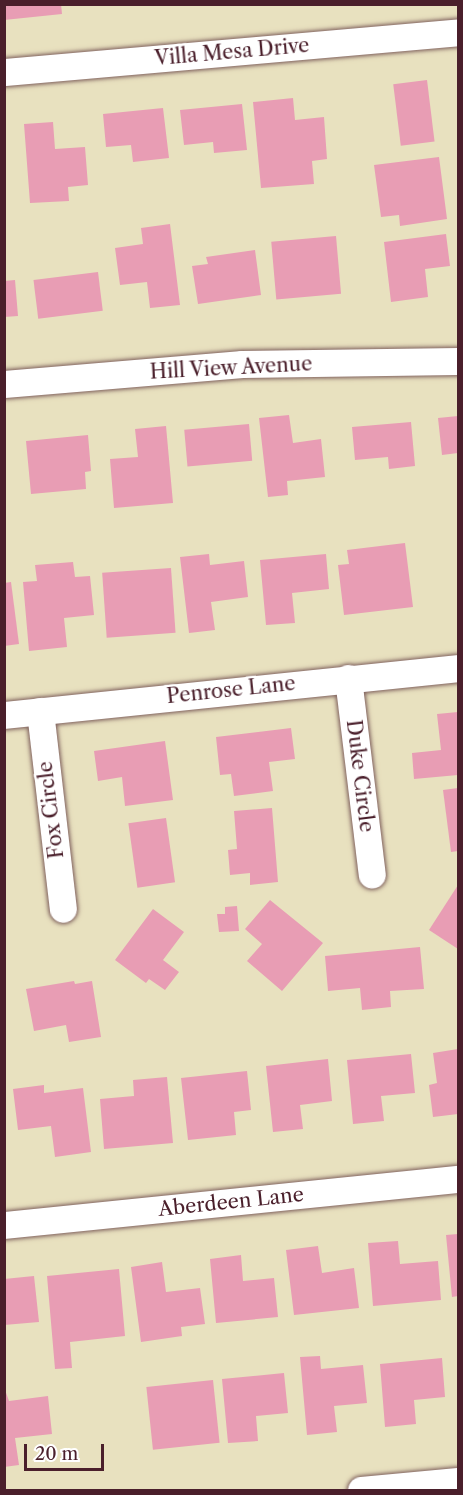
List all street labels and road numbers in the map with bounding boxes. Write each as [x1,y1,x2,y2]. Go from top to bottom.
street label: Villa Mesa Drive [153,33,311,71]
street label: Hill View Avenue [148,352,314,384]
street label: Penrose Lane [165,671,297,709]
street label: Duke Circle [341,718,379,834]
street label: Fox Circle [33,760,69,860]
street label: Aberdeen Lane [157,1182,305,1222]

